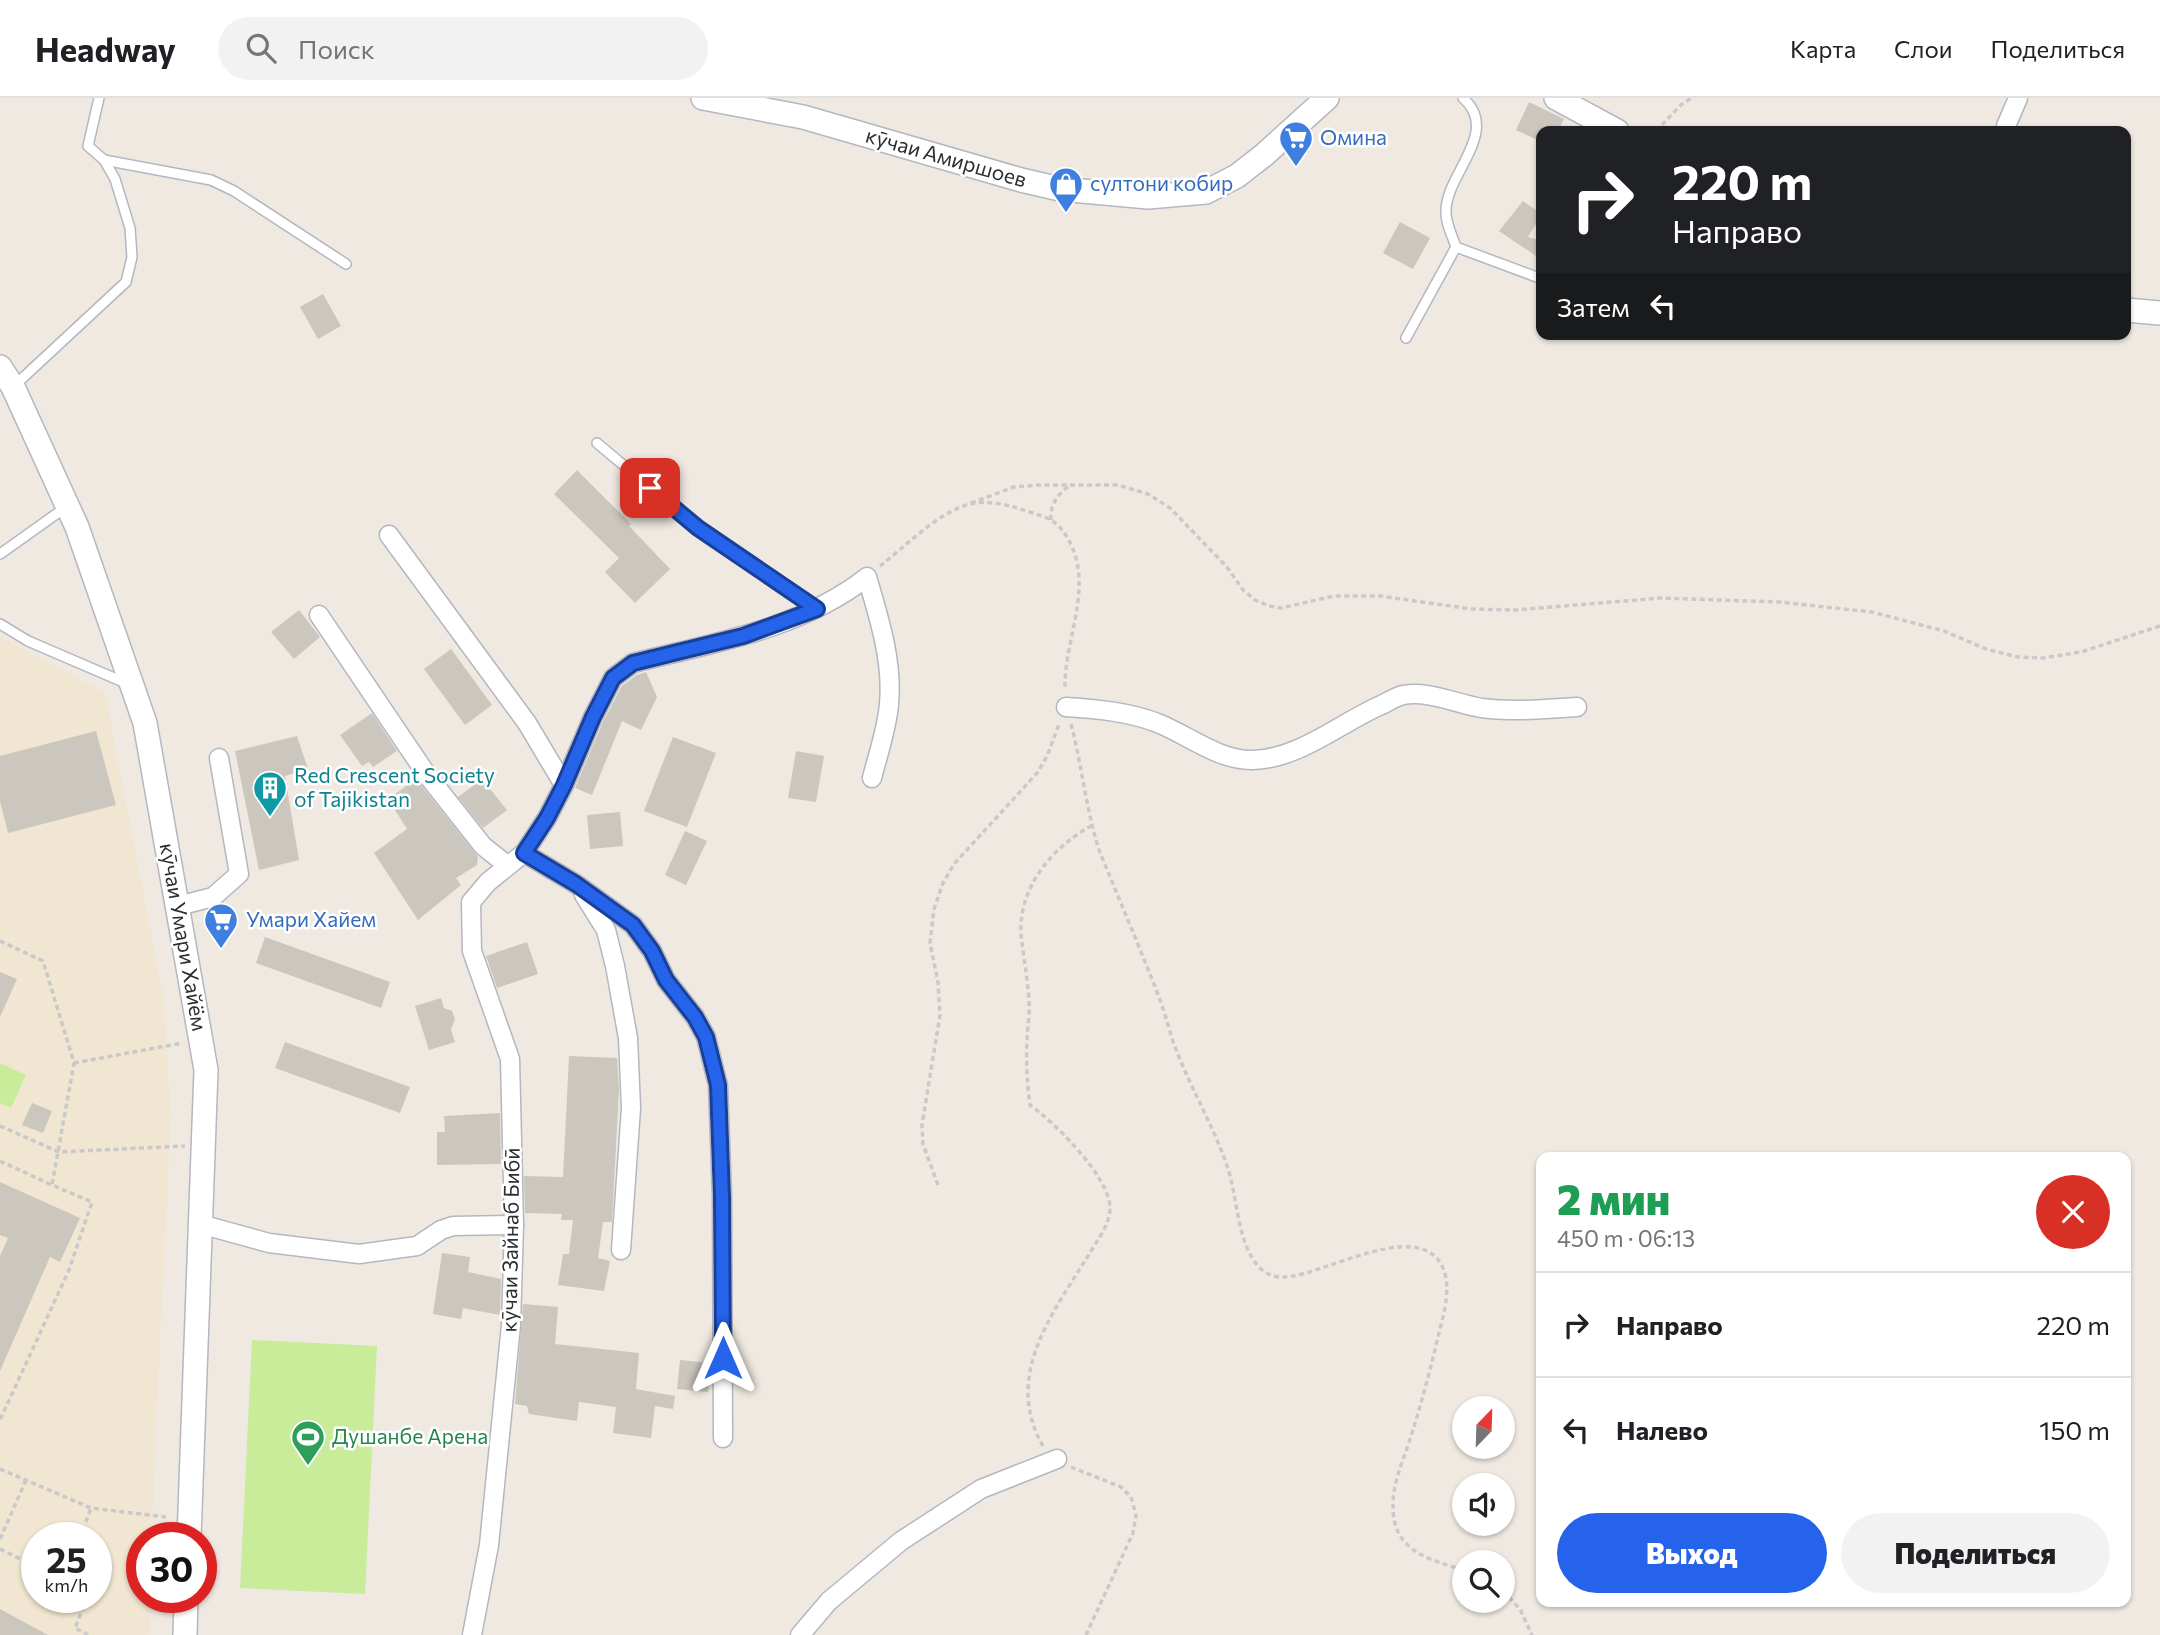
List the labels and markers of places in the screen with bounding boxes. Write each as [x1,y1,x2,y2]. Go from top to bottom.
supermarket icon: Омина [1277,119,1315,168]
place label: Омина [1320,124,1387,149]
shop icon: султони кобир [1047,165,1085,214]
place label: султони кобир [1090,170,1233,195]
pin [620,458,680,518]
place label: Red Crescent Society of Tajikistan [294,762,495,811]
building icon: Red Crescent Society of Tajikistan [251,769,289,818]
supermarket icon: Умари Хайем [202,901,240,950]
place label: Умари Хайем [246,906,376,931]
sports icon: Душанбе Арена [289,1418,327,1467]
place label: Душанбе Арена [332,1423,488,1448]

